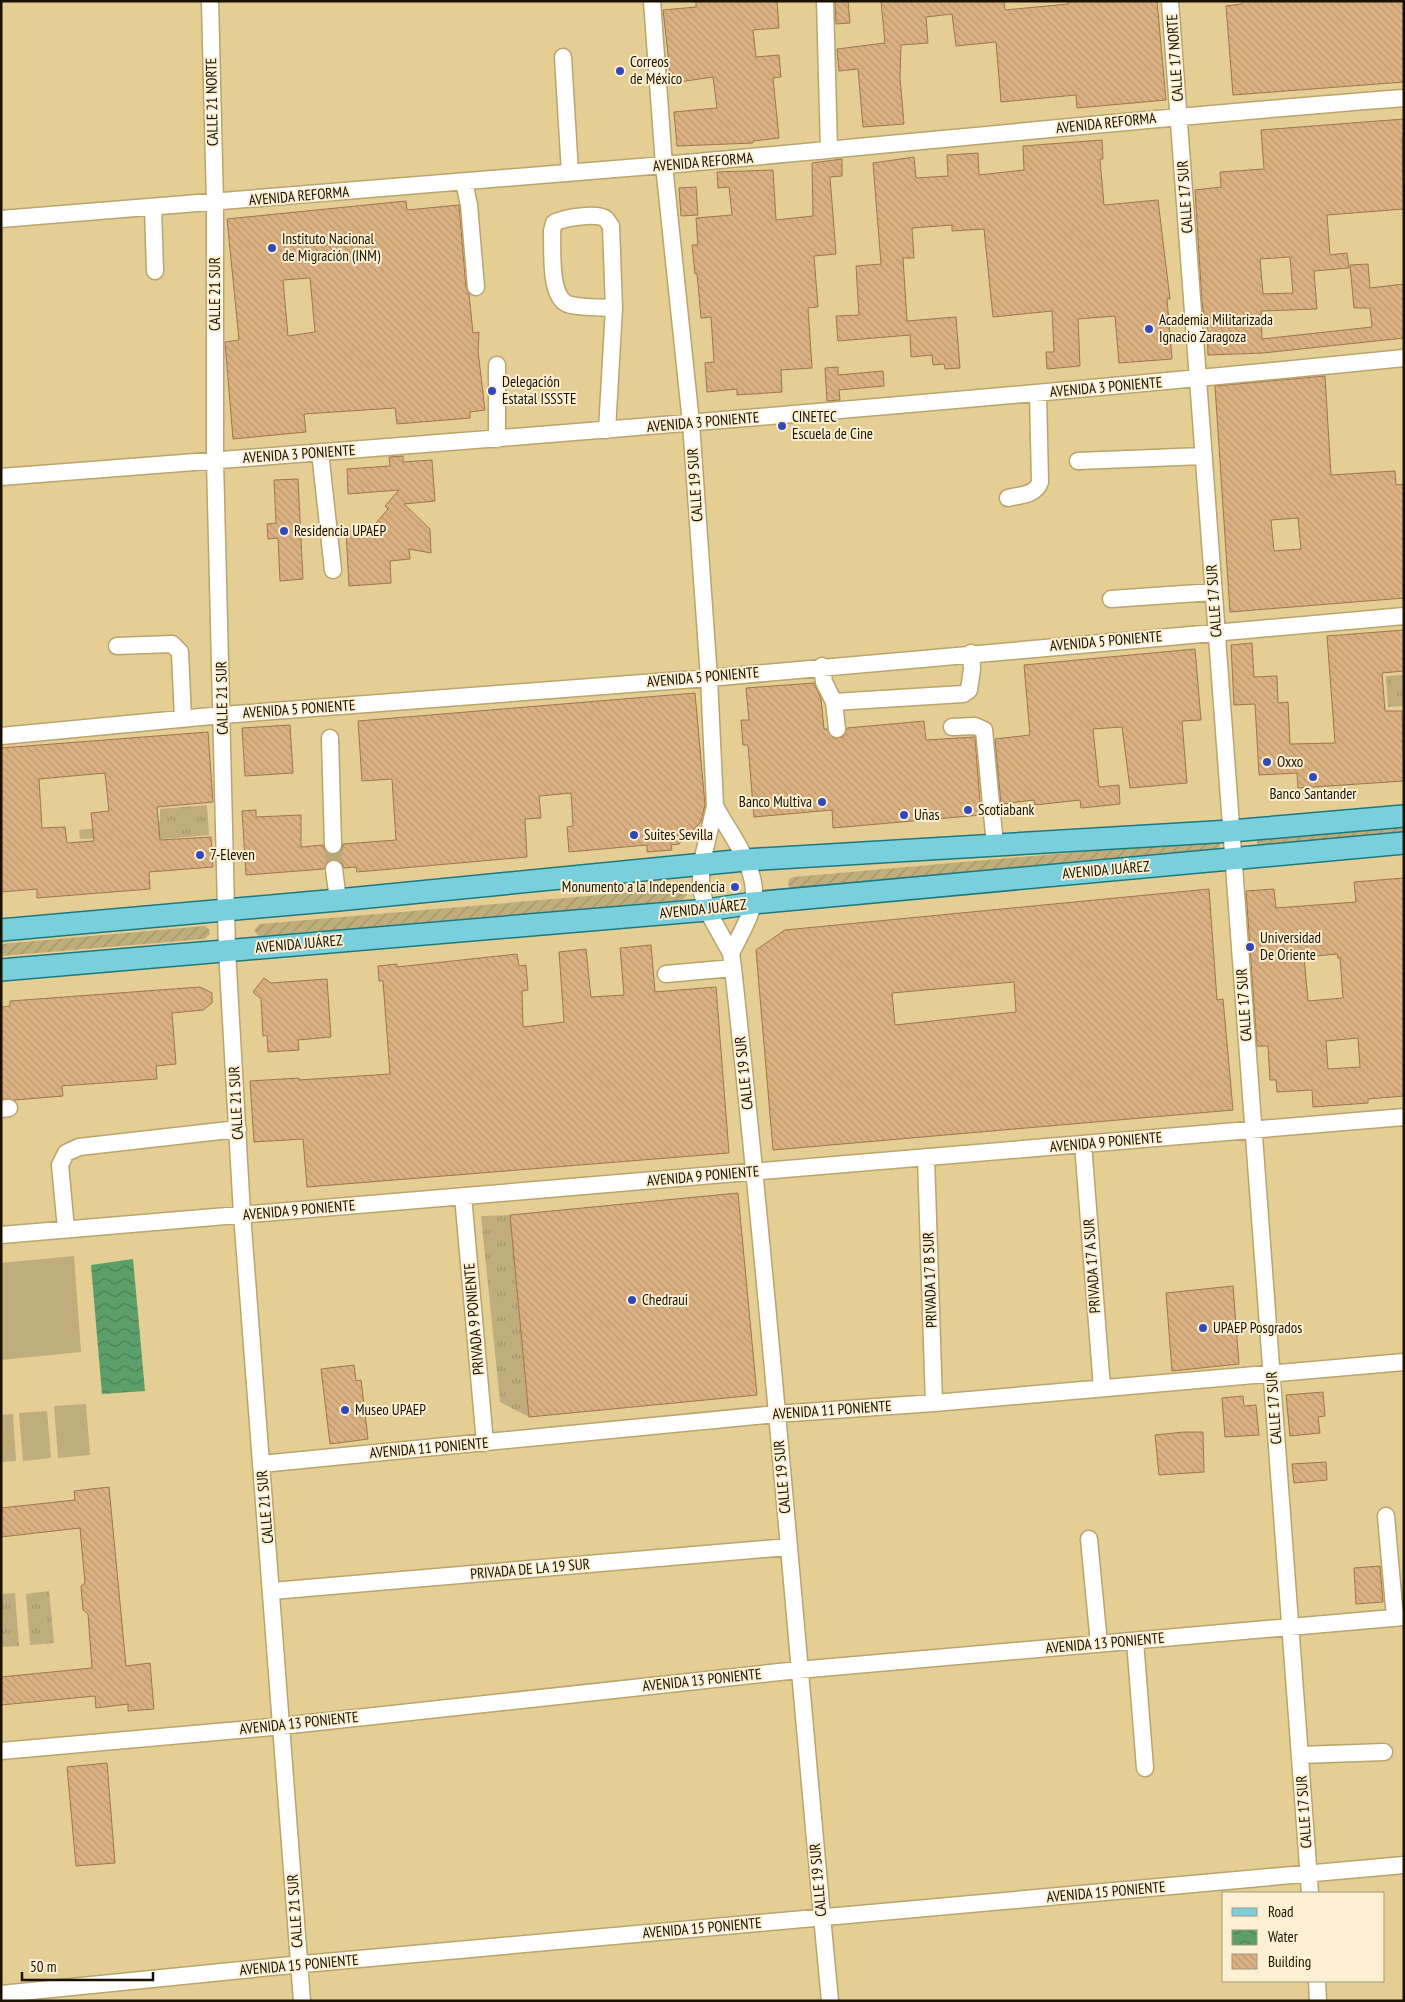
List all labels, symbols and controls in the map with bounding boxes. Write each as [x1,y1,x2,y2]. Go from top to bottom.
street label: CALLE 17 NORTE [1162,14,1187,102]
place label: Correos de México [630,52,682,88]
street label: CALLE 21 NORTE [201,58,222,146]
marker: Correos de México [614,65,626,77]
street label: AVENIDA REFORMA [1055,108,1158,137]
street label: AVENIDA REFORMA [652,148,755,175]
street label: CALLE 17 SUR [1172,160,1197,234]
street label: AVENIDA REFORMA [248,182,351,209]
place label: Instituto Nacional de Migración (INM) [282,229,381,265]
marker: Instituto Nacional de Migración (INM) [266,242,278,254]
street label: CALLE 21 SUR [205,257,224,331]
place label: Academia Militarizada Ignacio Zaragoza [1159,310,1273,346]
marker: Academia Militarizada Ignacio Zaragoza [1143,323,1155,335]
place label: Delegación Estatal ISSSTE [502,372,576,408]
street label: AVENIDA 3 PONIENTE [1049,372,1163,401]
marker: Delegación Estatal ISSSTE [486,385,498,397]
street label: AVENIDA 3 PONIENTE [646,407,760,436]
place label: CINETEC Escuela de Cine [792,407,873,443]
marker: CINETEC Escuela de Cine [776,420,788,432]
street label: AVENIDA 3 PONIENTE [242,440,356,467]
street label: CALLE 19 SUR [682,448,707,522]
place label: Residencia UPAEP [294,521,387,540]
marker: Residencia UPAEP [278,525,290,537]
street label: CALLE 17 SUR [1201,564,1226,638]
street label: AVENIDA 5 PONIENTE [1049,626,1163,655]
street label: CALLE 21 SUR [211,661,232,735]
street label: AVENIDA 5 PONIENTE [646,662,760,691]
street label: AVENIDA 5 PONIENTE [242,695,356,722]
place label: Oxxo [1277,752,1303,771]
marker: Oxxo [1261,756,1273,768]
marker: Banco Santander [1307,771,1319,783]
place label: Banco Santander [1270,784,1357,803]
place label: Banco Multiva [739,792,812,811]
marker: Banco Multiva [816,796,828,808]
place label: Scotiabank [978,800,1034,819]
marker: Scotiabank [962,804,974,816]
place label: Uñas [914,805,939,824]
marker: Uñas [898,809,910,821]
place label: Suites Sevilla [644,825,713,844]
marker: Suites Sevilla [628,829,640,841]
place label: 7-Eleven [210,845,255,864]
marker: 7-Eleven [194,849,206,861]
street label: AVENIDA JUÁREZ [1062,856,1151,883]
place label: Monumento a la Independencia [562,877,725,896]
marker: Monumento a la Independencia [729,881,741,893]
street label: AVENIDA JUÁREZ [658,894,748,923]
place label: Universidad De Oriente [1260,928,1321,964]
street label: AVENIDA JUÁREZ [255,930,344,957]
marker: Universidad De Oriente [1244,941,1256,953]
street label: CALLE 17 SUR [1231,968,1256,1042]
street label: CALLE 19 SUR [730,1035,757,1111]
street label: CALLE 21 SUR [224,1066,247,1140]
street label: AVENIDA 9 PONIENTE [1049,1127,1163,1156]
street label: AVENIDA 9 PONIENTE [646,1161,760,1190]
street label: AVENIDA 9 PONIENTE [242,1195,356,1224]
street label: PRIVADA 17 A SUR [1079,1218,1104,1314]
street label: PRIVADA 17 B SUR [918,1232,941,1328]
street label: PRIVADA 9 PONIENTE [459,1262,488,1376]
place label: Chedraui [642,1290,688,1309]
marker: Chedraui [626,1294,638,1306]
place label: UPAEP Posgrados [1213,1318,1302,1337]
marker: UPAEP Posgrados [1197,1322,1209,1334]
street label: CALLE 17 SUR [1261,1371,1286,1445]
street label: AVENIDA 11 PONIENTE [772,1396,892,1423]
place label: Museo UPAEP [355,1400,426,1419]
marker: Museo UPAEP [339,1404,351,1416]
street label: AVENIDA 11 PONIENTE [369,1433,489,1462]
street label: CALLE 19 SUR [769,1439,794,1515]
street label: CALLE 21 SUR [252,1469,277,1545]
street label: PRIVADA DE LA 19 SUR [469,1554,591,1583]
street label: AVENIDA 13 PONIENTE [1045,1628,1165,1657]
street label: AVENIDA 13 PONIENTE [642,1664,762,1695]
street label: AVENIDA 13 PONIENTE [239,1707,359,1738]
street label: CALLE 17 SUR [1291,1775,1316,1849]
street label: CALLE 19 SUR [805,1842,830,1918]
street label: CALLE 21 SUR [282,1874,307,1948]
street label: AVENIDA 15 PONIENTE [1046,1877,1166,1906]
legend [1222,1892,1385,1982]
text: Road [1268,1902,1294,1921]
street label: AVENIDA 15 PONIENTE [642,1913,762,1942]
text: Water [1268,1927,1299,1946]
scale bar [22,1950,154,1982]
street label: AVENIDA 15 PONIENTE [239,1950,359,1979]
text: Building [1268,1952,1311,1971]
text: 50 m [30,1957,56,1976]

